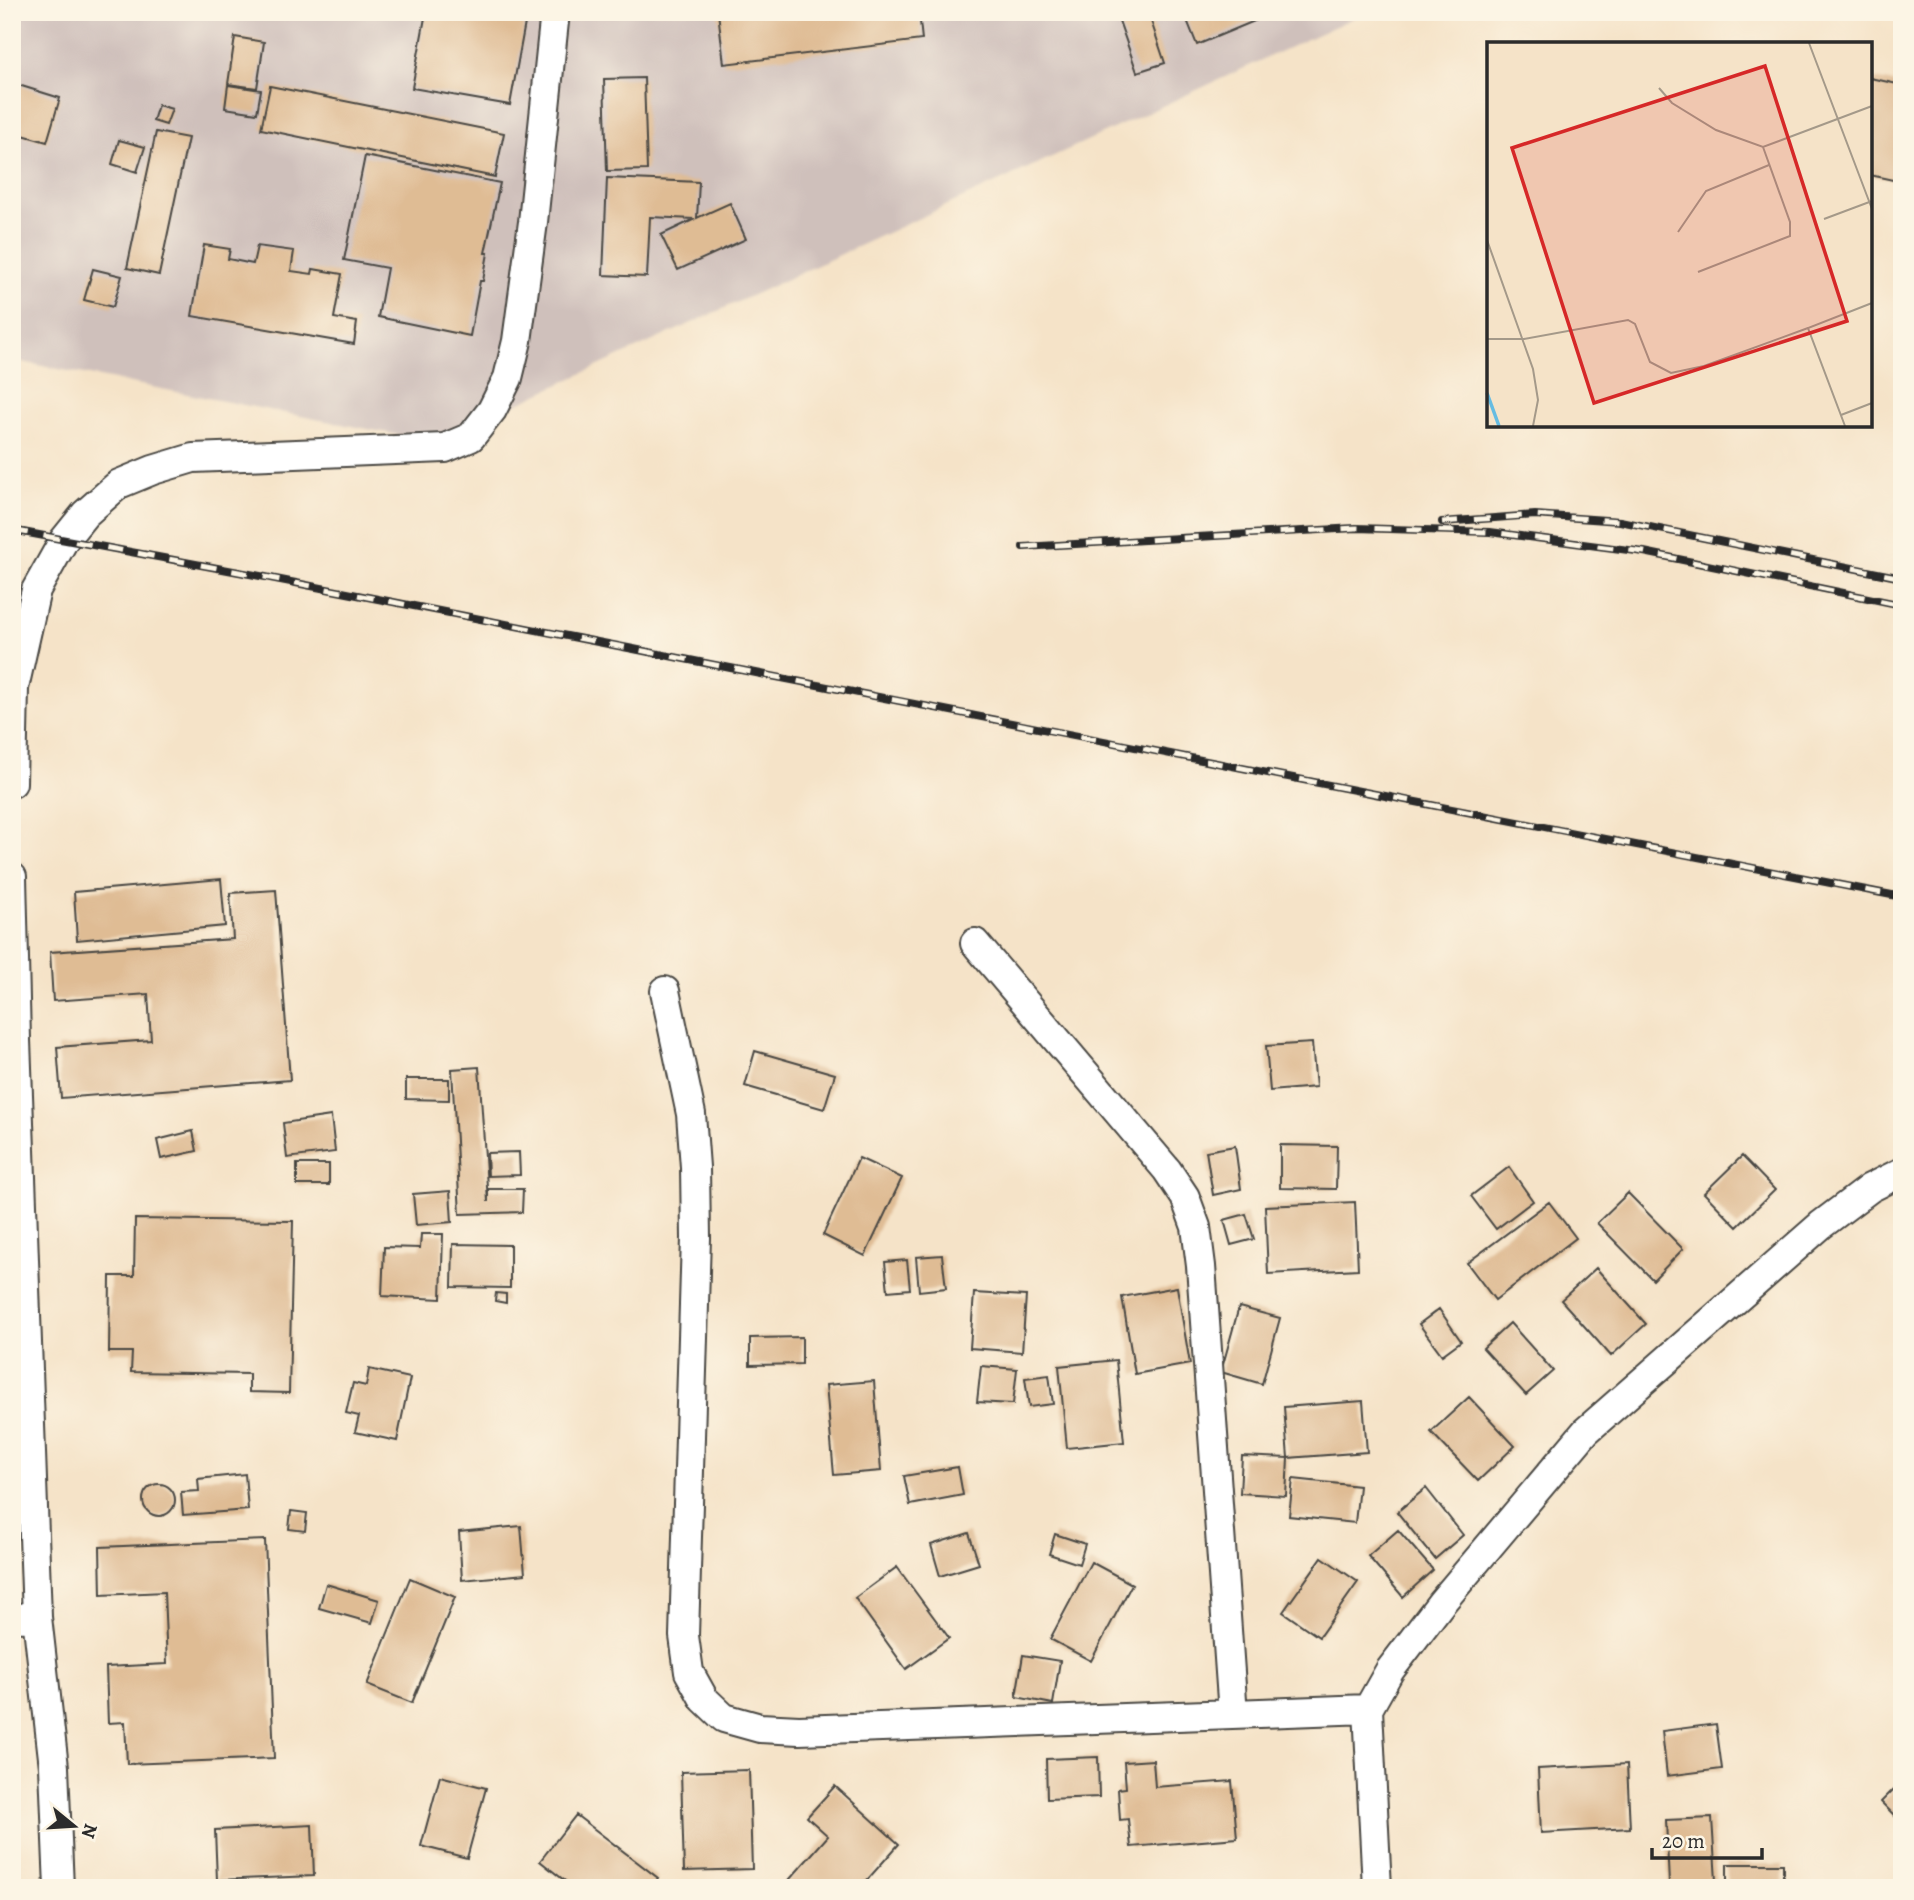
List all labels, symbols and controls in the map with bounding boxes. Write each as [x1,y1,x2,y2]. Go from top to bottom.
inset map [1487,42,1872,427]
north arrow [38,1792,108,1862]
scale bar [1652,1816,1762,1860]
text: N [75,1820,104,1842]
text: 20 m [1662,1827,1705,1855]

